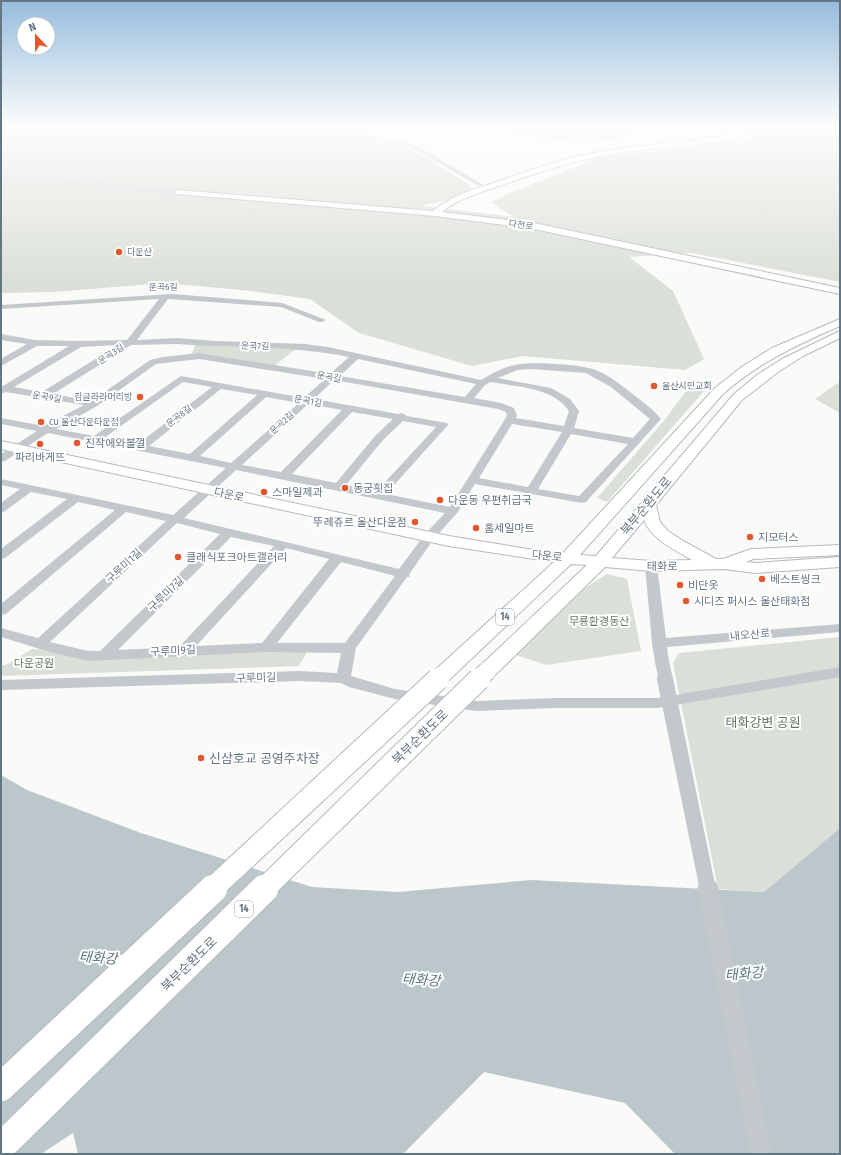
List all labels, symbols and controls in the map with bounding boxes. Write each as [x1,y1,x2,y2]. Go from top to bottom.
north arrow [16,16,56,56]
text: N [27,20,38,34]
street label: 다전로 [508,218,534,232]
marker: 다운산 [114,247,124,257]
place label: 다운산 [127,247,153,257]
street label: 운곡6길 [148,282,178,292]
street label: 운곡7길 [241,341,269,351]
street label: 운곡3길 [96,342,126,366]
street label: 운곡길 [316,370,342,384]
marker: 울산시민교회 [649,381,659,391]
place label: 울산시민교회 [662,381,712,391]
street label: 운곡9길 [32,390,62,404]
place label: 김글라라머리방 [74,392,133,402]
marker: 김글라라머리방 [135,392,145,402]
street label: 운곡1길 [293,394,323,408]
street label: 운곡8길 [164,403,194,429]
street label: 운곡2길 [268,410,296,436]
marker: CU 울산다운타운점 [36,417,46,427]
place label: CU 울산다운타운점 [49,417,119,427]
place label: 진작에와볼껄 [85,437,146,450]
marker: 진작에와볼껄 [72,438,82,448]
marker: 파리바게뜨 [35,439,45,449]
place label: 파리바게뜨 [15,451,65,464]
street label: 북부순환도로 [617,474,675,538]
place label: 동궁횟집 [353,482,393,495]
marker: 동궁횟집 [340,483,350,493]
street label: 다운로 [213,485,245,505]
place label: 스마일제과 [272,486,323,499]
marker: 스마일제과 [259,487,269,497]
place label: 다운동 우편취급국 [448,494,532,507]
marker: 다운동 우편취급국 [435,495,445,505]
place label: 뚜레쥬르 울산다운점 [313,516,407,529]
marker: 뚜레쥬르 울산다운점 [410,517,420,527]
place label: 홈세일마트 [484,522,535,535]
marker: 홈세일마트 [471,523,481,533]
place label: 지모터스 [758,531,798,544]
marker: 지모터스 [745,532,755,542]
street label: 구루미1길 [103,546,145,586]
street label: 다운로 [531,548,563,564]
place label: 클래식포크아트갤러리 [186,551,287,564]
marker: 클래식포크아트갤러리 [173,552,183,562]
street label: 태화로 [647,560,677,573]
place label: 베스트씽크 [770,573,821,586]
street label: 구루미7길 [145,574,187,614]
marker: 베스트씽크 [757,574,767,584]
place label: 비단옷 [688,579,718,592]
marker: 비단옷 [675,580,685,590]
place label: 시디즈 퍼시스 울산태화점 [694,595,811,608]
marker: 시디즈 퍼시스 울산태화점 [681,596,691,606]
road number: 14 [496,609,514,625]
park label: 무룡환경동산 [569,615,629,628]
street label: 내오산로 [729,627,771,643]
street label: 구루미9길 [150,643,196,659]
park label: 다운공원 [14,657,54,670]
street label: 구루미길 [236,671,276,685]
street label: 북부순환도로 [389,707,451,767]
park label: 태화강변 공원 [726,715,800,730]
place label: 신삼호교 공영주차장 [209,751,320,766]
marker: 신삼호교 공영주차장 [196,753,206,763]
road number: 14 [235,901,253,917]
street label: 북부순환도로 [158,934,220,994]
water label: 태화강 [78,948,120,968]
water label: 태화강 [724,964,766,984]
water label: 태화강 [401,970,443,990]

